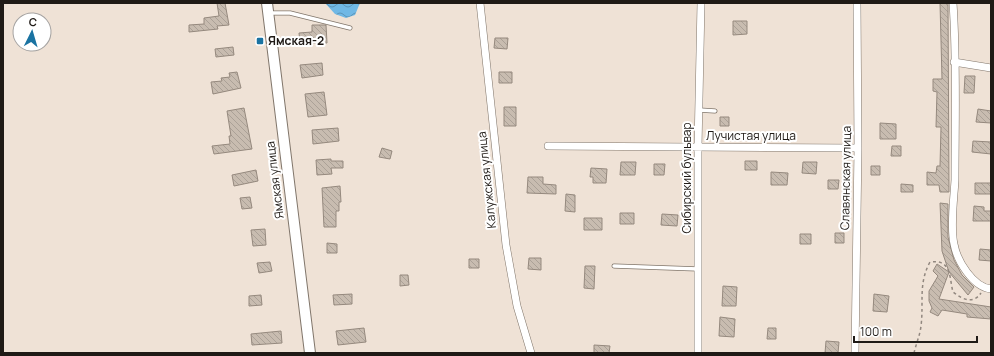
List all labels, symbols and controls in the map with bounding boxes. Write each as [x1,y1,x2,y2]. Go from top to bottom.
north arrow [12,12,52,52]
text: С [28,14,38,29]
place label: Ямская-2 [268,32,324,49]
marker: Ямская-2 [255,36,265,46]
street label: Сибирский бульвар [678,122,695,234]
street label: Славянская улица [836,126,855,230]
street label: Лучистая улица [706,127,796,144]
street label: Калужская улица [473,131,500,229]
street label: Ямская улица [261,140,288,220]
scale bar [854,318,977,344]
text: 100 m [860,323,892,340]

